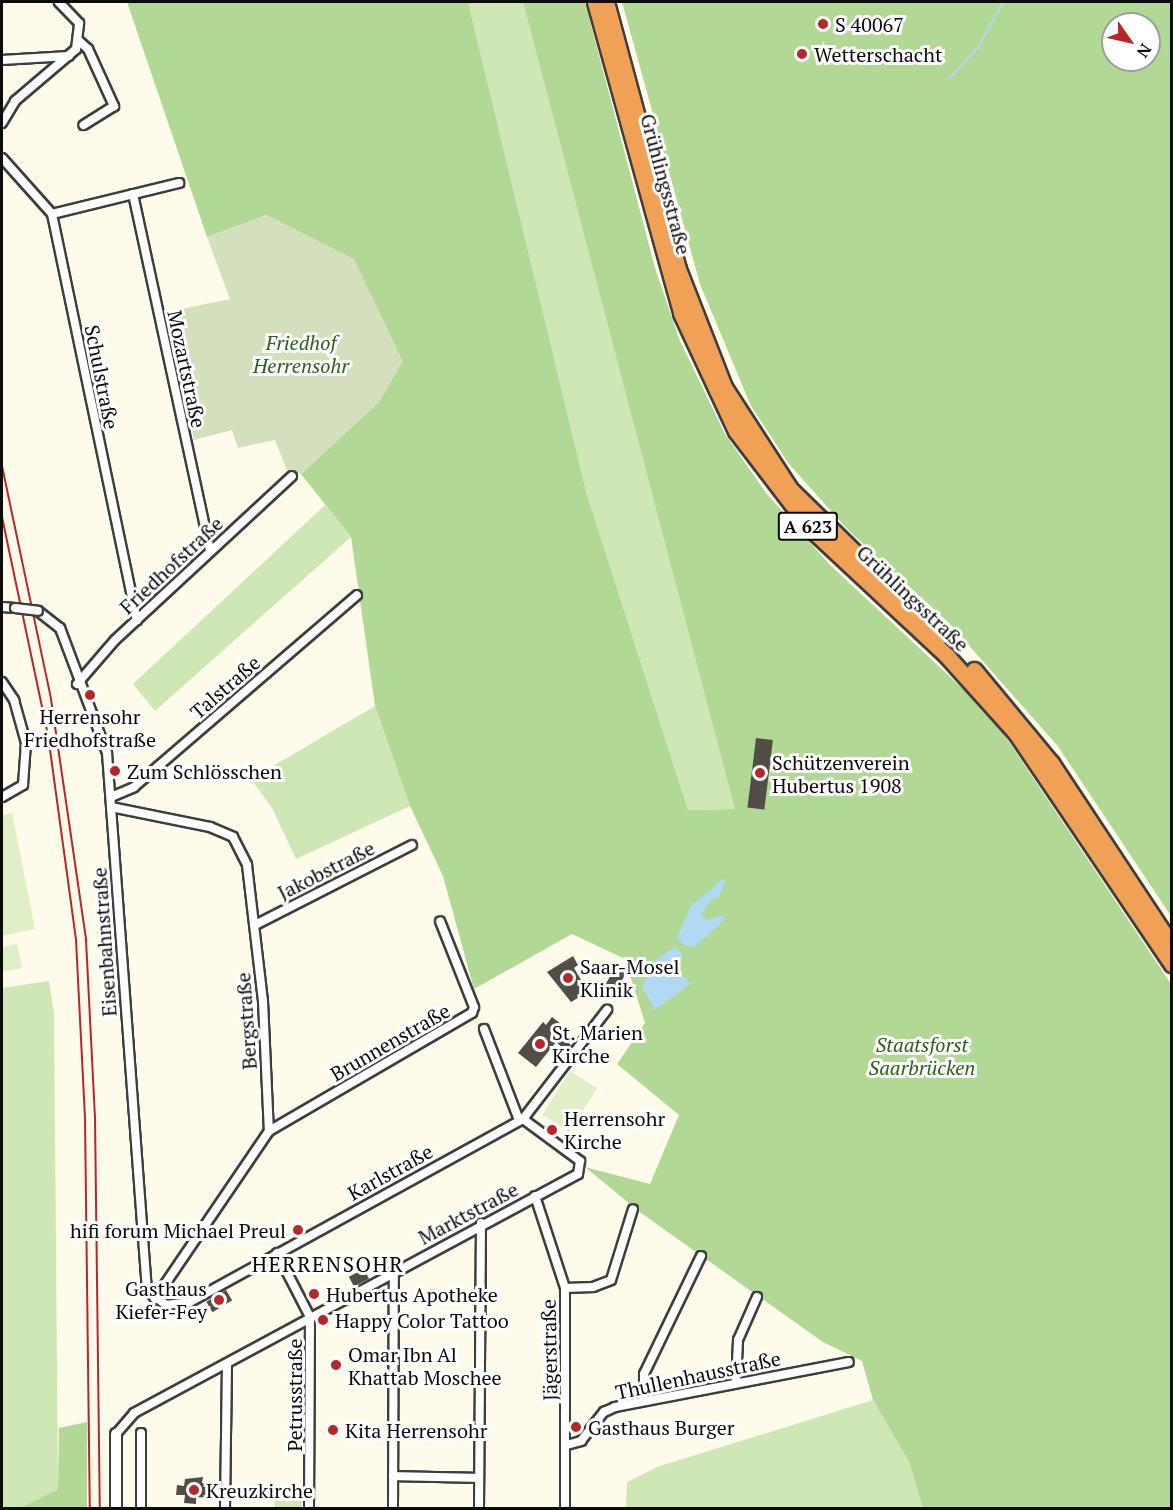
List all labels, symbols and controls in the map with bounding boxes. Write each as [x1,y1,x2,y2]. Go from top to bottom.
place label: S 40067 [835,12,904,36]
north arrow [1101,12,1161,72]
marker: S 40067 [816,17,830,31]
text: N [1132,40,1157,62]
place label: Wetterschacht [814,42,942,66]
marker: Wetterschacht [795,47,809,61]
street label: Grühlingsstraße [636,111,696,257]
street label: Mozartstraße [163,308,211,430]
street label: Schulstraße [80,323,124,431]
park label: Friedhof Herrensohr [253,330,349,377]
street label: Friedhofstraße [115,511,227,619]
road number: A 623 [776,511,840,541]
street label: Grühlingsstraße [852,540,974,656]
street label: Talstraße [185,650,265,724]
marker: Herrensohr Friedhofstraße [83,688,97,702]
place label: Herrensohr Friedhofstraße [24,704,156,751]
place label: Schützenverein Hubertus 1908 [772,750,910,797]
place label: Zum Schlösschen [127,759,282,783]
marker: Zum Schlösschen [108,764,122,778]
marker: Schützenverein Hubertus 1908 [753,766,767,780]
street label: Jakobstraße [273,835,379,905]
street label: Eisenbahnstraße [87,867,121,1017]
place label: Saar-Mosel Klinik [580,954,679,1001]
marker: Saar-Mosel Klinik [561,971,575,985]
street label: Bergstraße [231,972,261,1070]
street label: Brunnenstraße [326,998,454,1086]
place label: St. Marien Kirche [552,1020,644,1067]
park label: Staatsforst Saarbrücken [869,1033,975,1080]
marker: St. Marien Kirche [533,1037,547,1051]
place label: Herrensohr Kirche [564,1106,665,1153]
marker: Herrensohr Kirche [545,1123,559,1137]
street label: Karlstraße [343,1139,437,1205]
street label: Marktstraße [414,1177,522,1249]
place label: hifi forum Michael Preul [70,1218,286,1242]
marker: hifi forum Michael Preul [291,1223,305,1237]
district label: HERRENSOHR [252,1251,404,1277]
place label: Gasthaus Kiefer-Fey [115,1276,207,1323]
place label: Hubertus Apotheke [326,1282,498,1306]
marker: Hubertus Apotheke [307,1287,321,1301]
marker: Gasthaus Kiefer-Fey [212,1293,226,1307]
street label: Jägerstraße [536,1299,562,1401]
place label: Happy Color Tattoo [335,1308,509,1332]
marker: Happy Color Tattoo [316,1313,330,1327]
street label: Petrusstraße [282,1338,306,1452]
place label: Omar Ibn Al Khattab Moschee [348,1342,502,1389]
street label: Thullenhausstraße [613,1346,783,1404]
marker: Omar Ibn Al Khattab Moschee [329,1358,343,1372]
place label: Gasthaus Burger [588,1415,734,1439]
place label: Kita Herrensohr [345,1418,487,1442]
marker: Gasthaus Burger [569,1420,583,1434]
marker: Kita Herrensohr [326,1423,340,1437]
place label: Kreuzkirche [206,1478,313,1502]
marker: Kreuzkirche [187,1483,201,1497]

